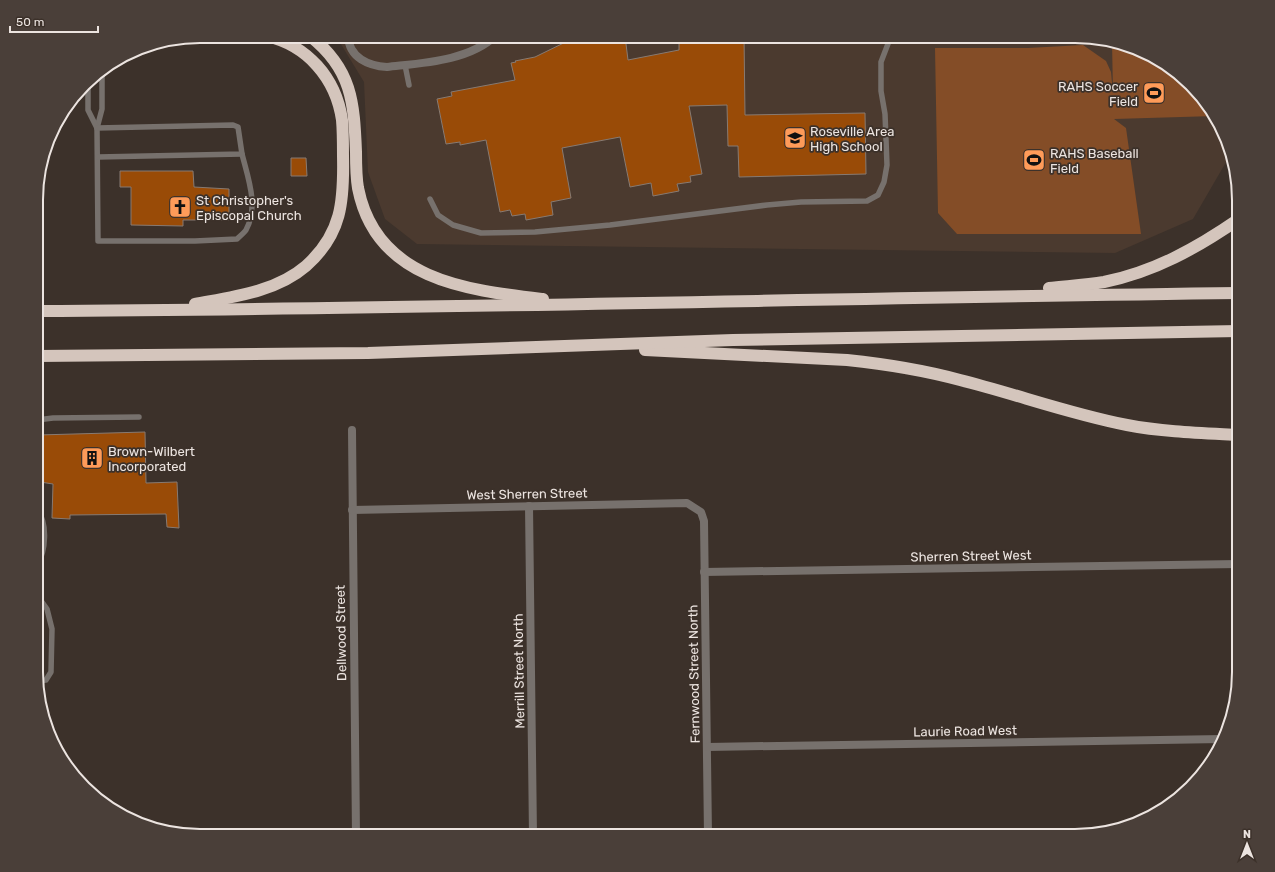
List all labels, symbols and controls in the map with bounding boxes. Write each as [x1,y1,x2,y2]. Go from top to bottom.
scale bar [10,8,98,34]
text: 50 m [16,15,44,29]
place label: RAHS Soccer Field [1058,79,1138,109]
sports icon: RAHS Soccer Field [1141,80,1167,106]
place label: Roseville Area High School [810,124,894,155]
school or university icon: Roseville Area High School [782,125,808,151]
place label: RAHS Baseball Field [1050,146,1139,176]
sports icon: RAHS Baseball Field [1021,147,1047,173]
place label: St Christopher's Episcopal Church [196,193,302,223]
church icon: St Christopher's Episcopal Church [167,194,193,220]
place label: Brown-Wilbert Incorporated [108,444,195,474]
building icon: Brown-Wilbert Incorporated [79,445,105,471]
street label: West Sherren Street [466,485,588,503]
street label: Sherren Street West [910,547,1032,565]
street label: Dellwood Street [333,585,349,681]
street label: Fernwood Street North [685,605,703,743]
street label: Merrill Street North [510,613,528,729]
street label: Laurie Road West [913,723,1017,739]
north arrow [1227,824,1267,864]
text: N [1243,828,1251,841]

